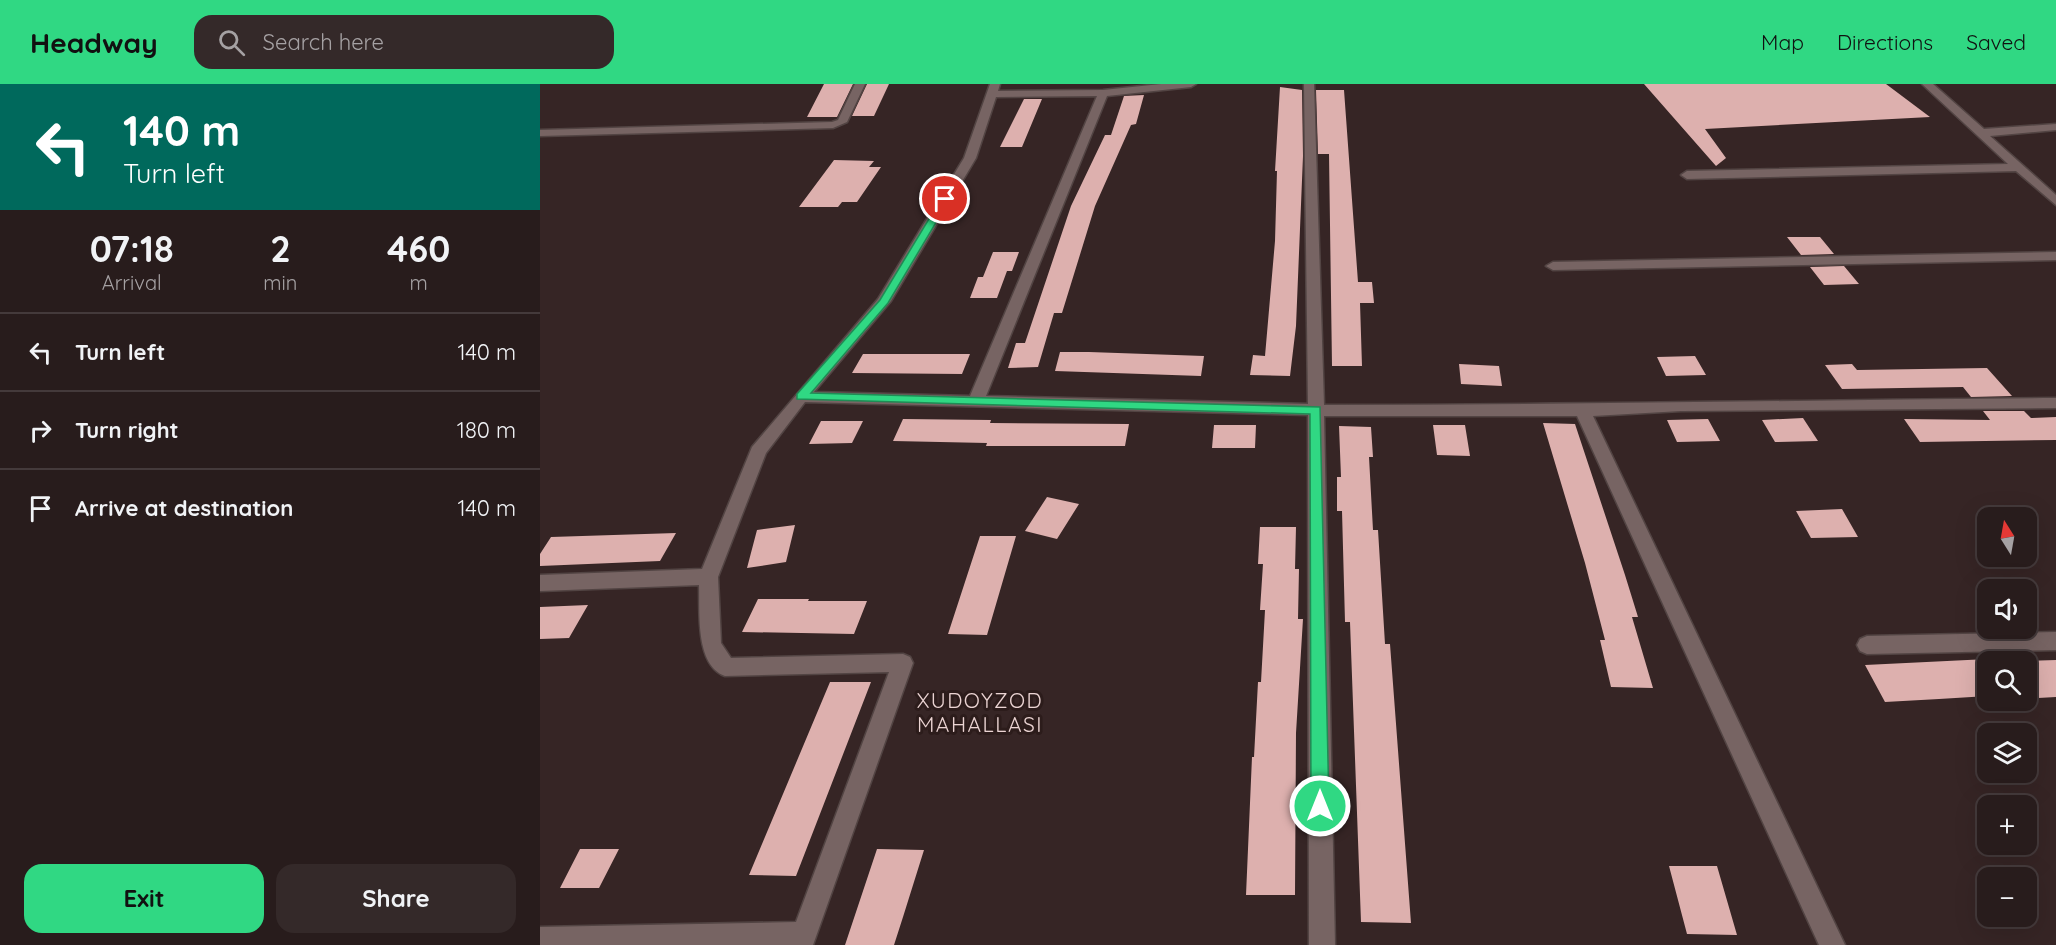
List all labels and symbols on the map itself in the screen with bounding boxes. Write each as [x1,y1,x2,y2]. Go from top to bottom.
pin [919,173,970,224]
north arrow [1977,507,2037,567]
district label: XUDOYZOD MAHALLASI [917,687,1043,737]
position arrow [1288,774,1352,838]

